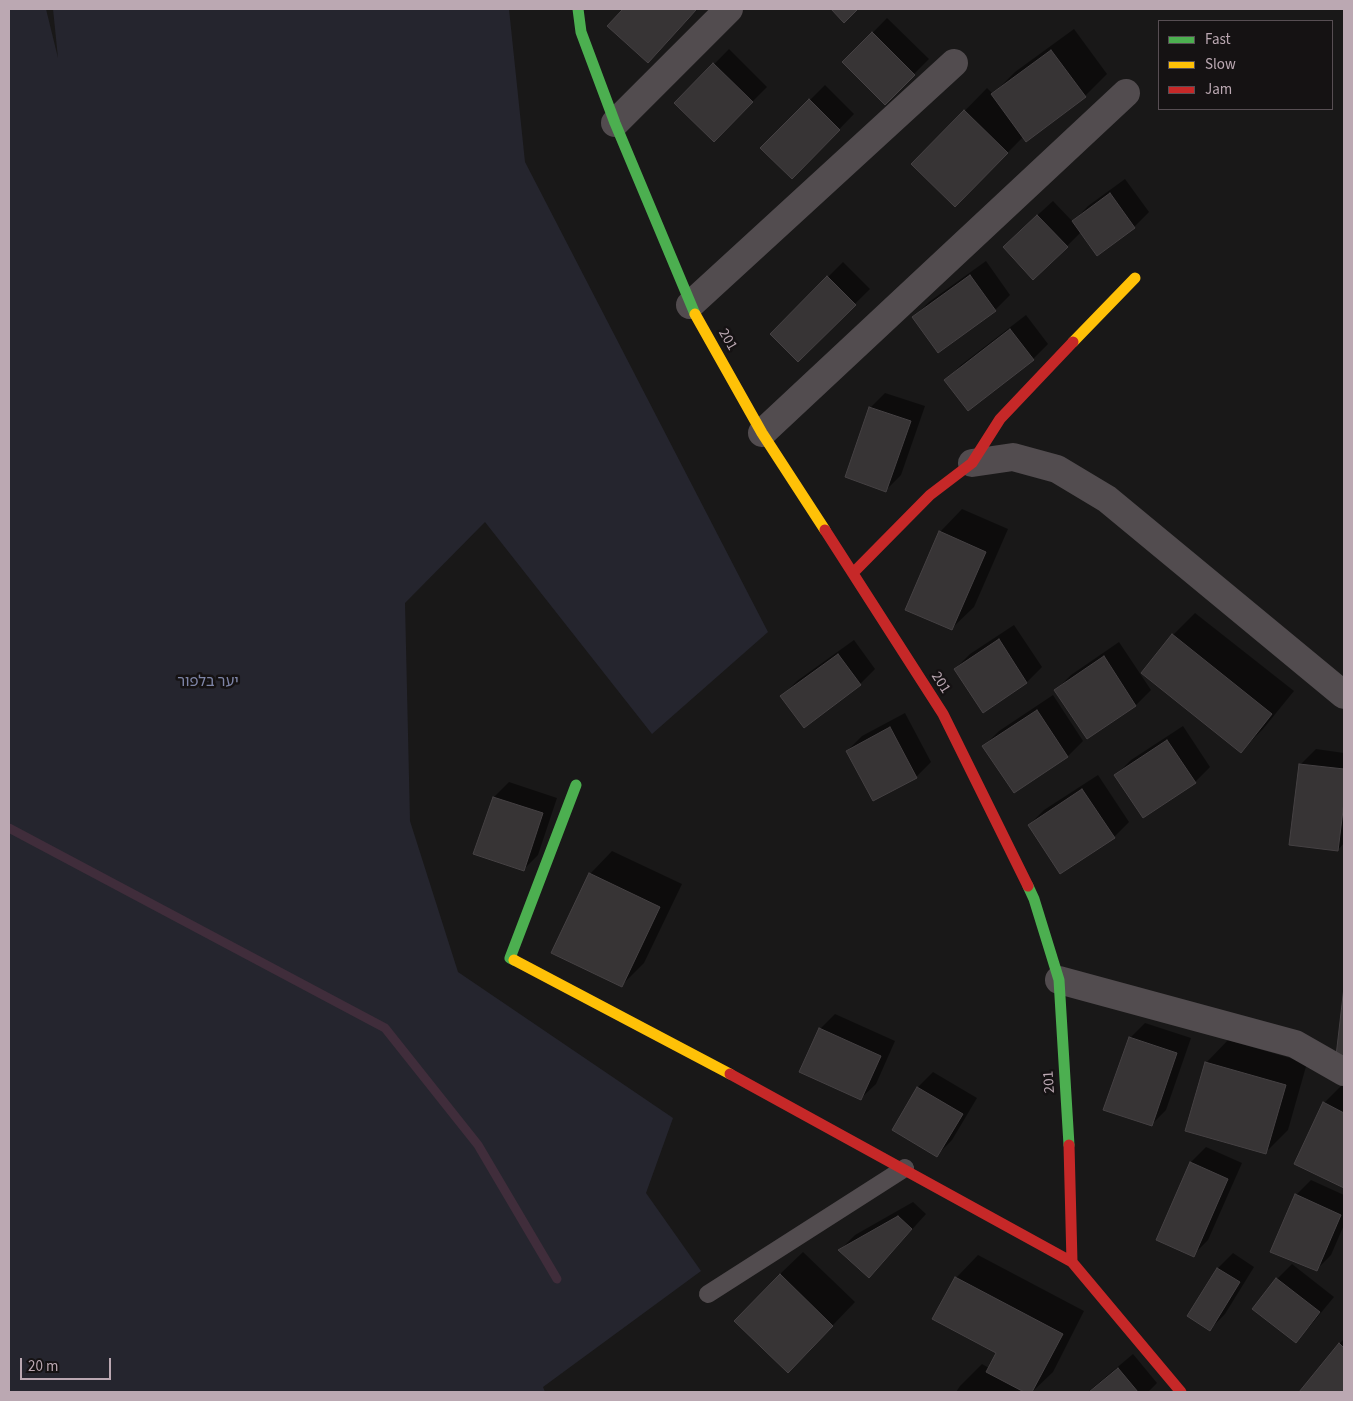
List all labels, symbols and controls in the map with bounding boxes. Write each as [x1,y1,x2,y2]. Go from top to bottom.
legend [1158,20,1333,110]
text: Fast [1205,29,1231,50]
text: Slow [1205,54,1236,75]
text: Jam [1205,79,1232,100]
street label: 201 [714,326,740,354]
street label: 201 [926,669,954,697]
park label: יער בלפור [177,674,239,692]
street label: 201 [1040,1070,1060,1094]
scale bar [22,1348,114,1380]
text: 20 m [28,1356,58,1377]

